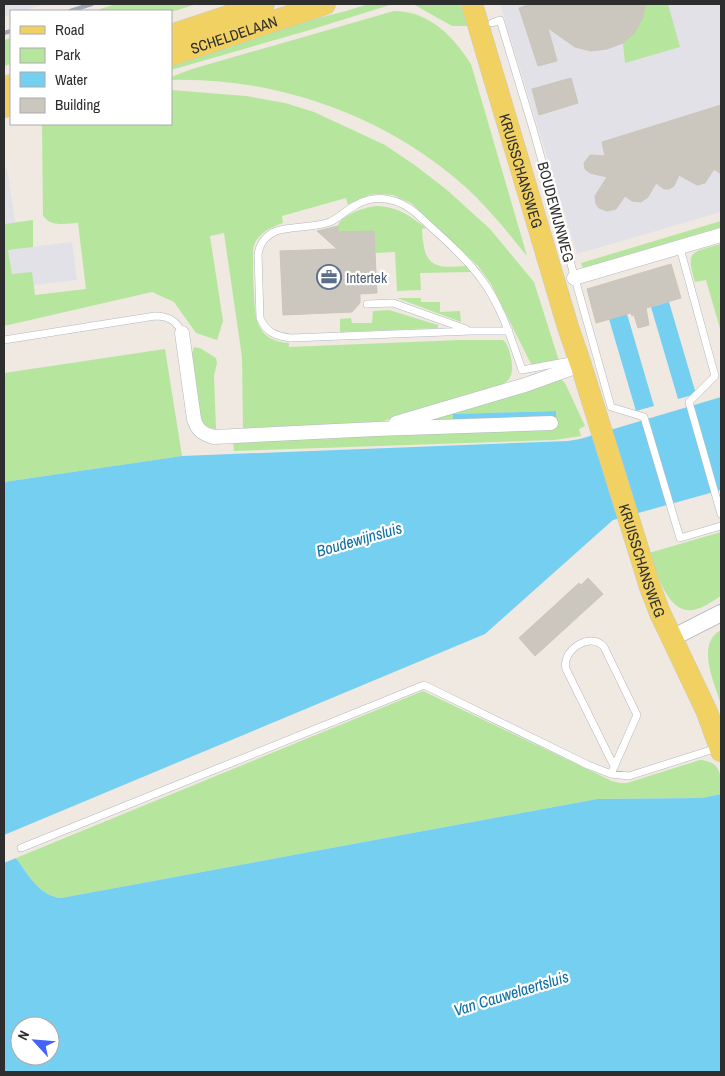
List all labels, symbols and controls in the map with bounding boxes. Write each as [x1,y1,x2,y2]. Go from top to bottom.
legend [10,10,172,125]
street label: SCHELDELAAN [187,10,280,58]
text: Road [55,19,84,40]
text: Park [55,44,81,65]
text: Water [55,69,87,90]
text: Building [55,94,100,115]
street label: KRUISSCHANSWEG [495,111,549,231]
street label: BOUDEWIJNWEG [533,159,579,265]
office icon: Intertek [316,264,342,290]
place label: Intertek [346,267,388,288]
street label: KRUISSCHANSWEG [614,501,671,620]
water label: Boudewijnsluis [314,516,405,562]
water label: Van Cauwelaertsluis [451,965,572,1021]
north arrow [10,1016,60,1066]
text: N [13,1028,33,1043]

